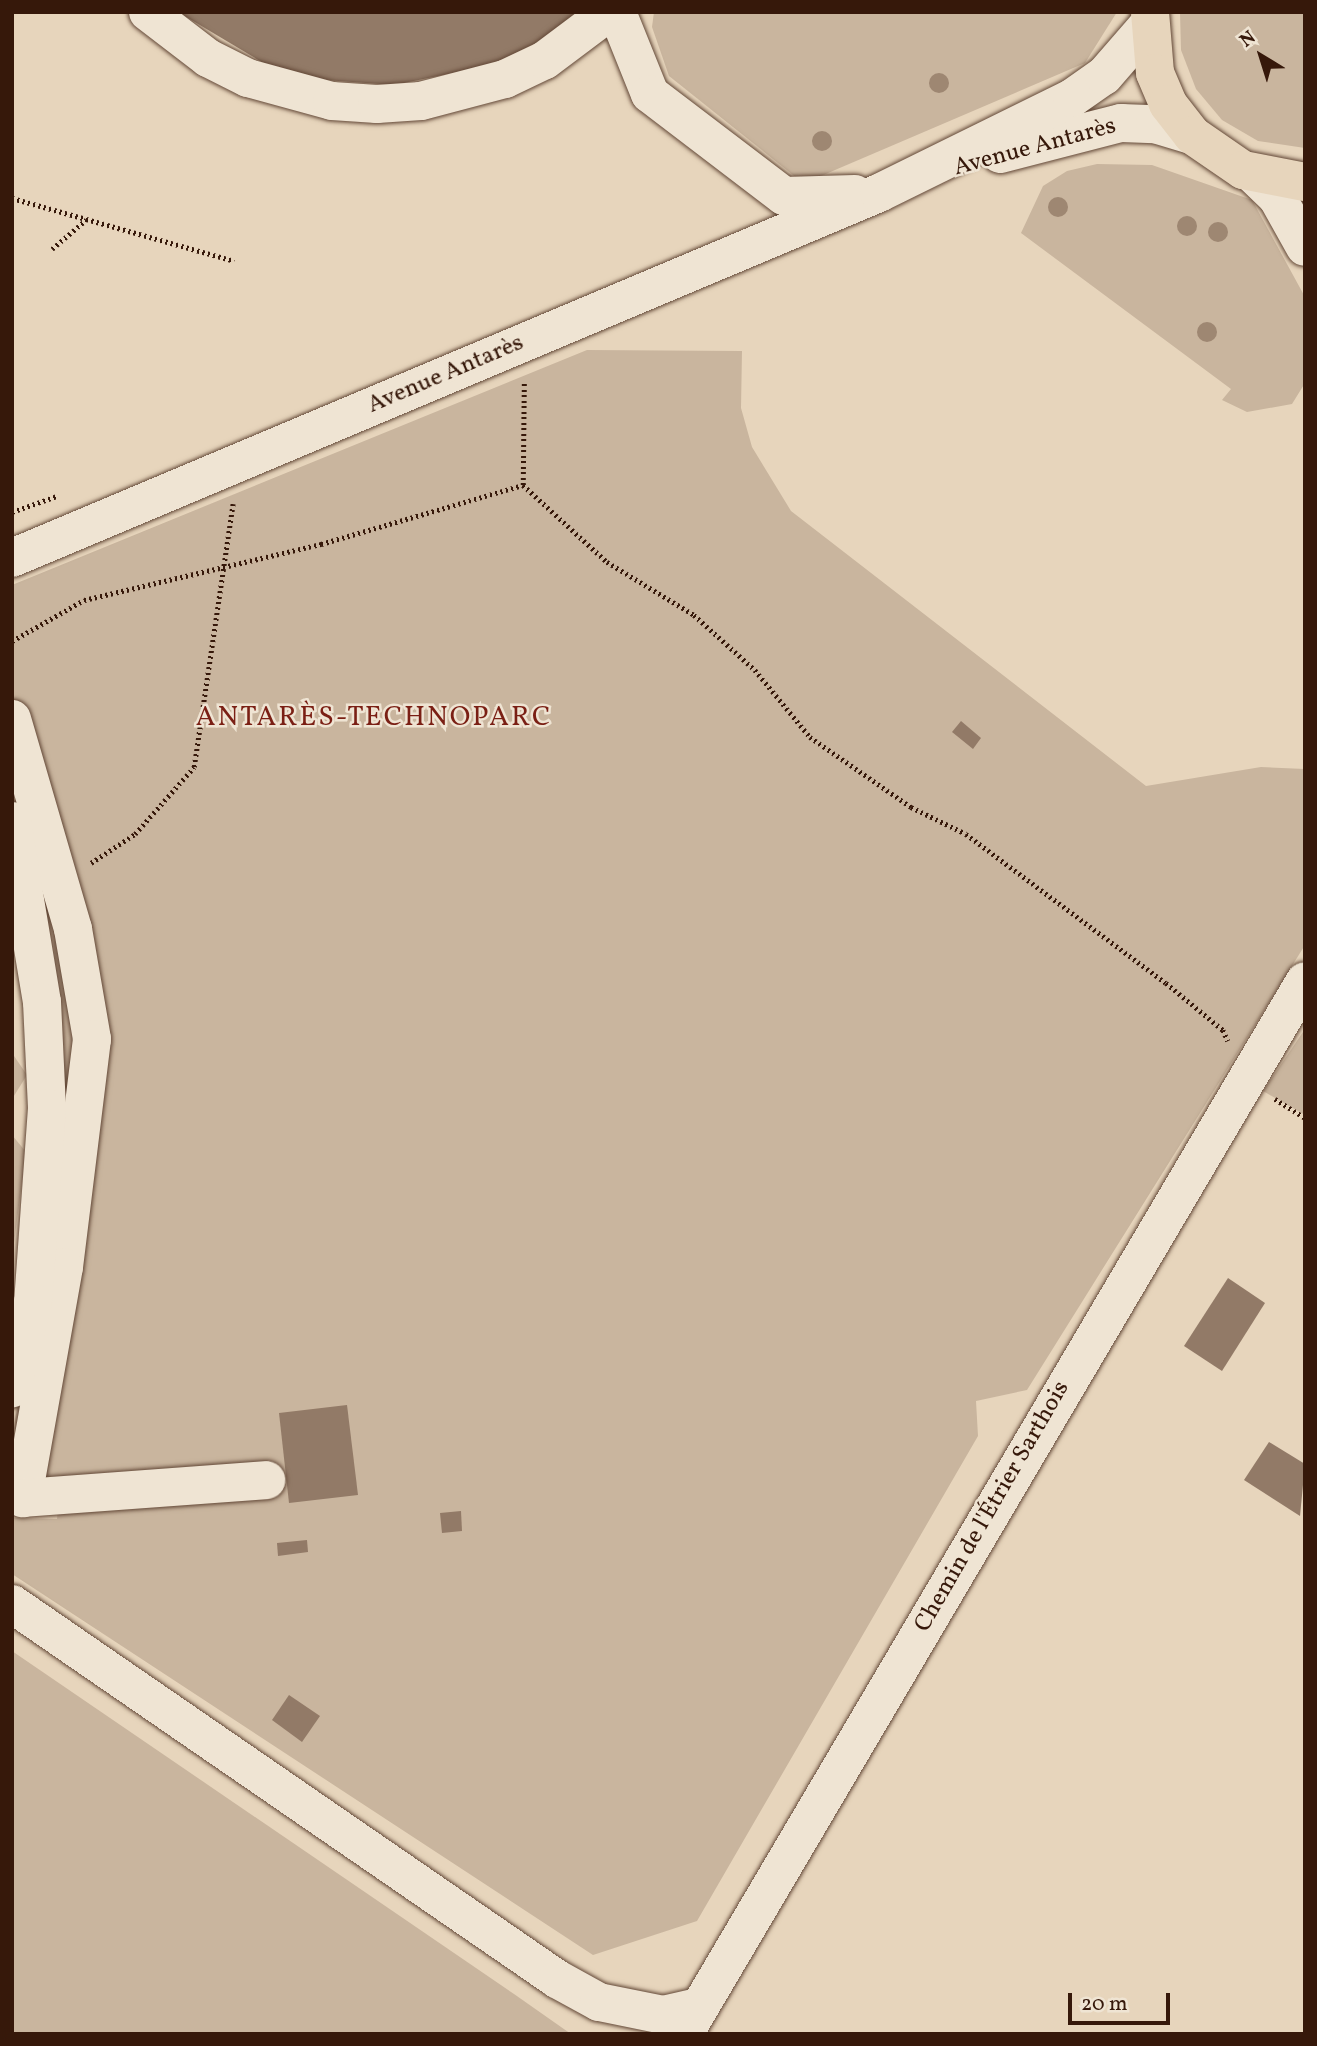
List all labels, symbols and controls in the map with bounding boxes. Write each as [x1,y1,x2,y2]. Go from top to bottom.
north arrow [1226,21,1296,91]
text: N [1235,25,1262,54]
street label: Avenue Antarès [951,113,1119,183]
street label: Avenue Antarès [364,329,528,421]
district label: ANTARÈS-TECHNOPARC [198,701,550,735]
street label: Chemin de l'Étrier Sarthois [909,1376,1077,1638]
scale bar [1072,1980,1174,2024]
text: 20 m [1081,1990,1127,2019]

